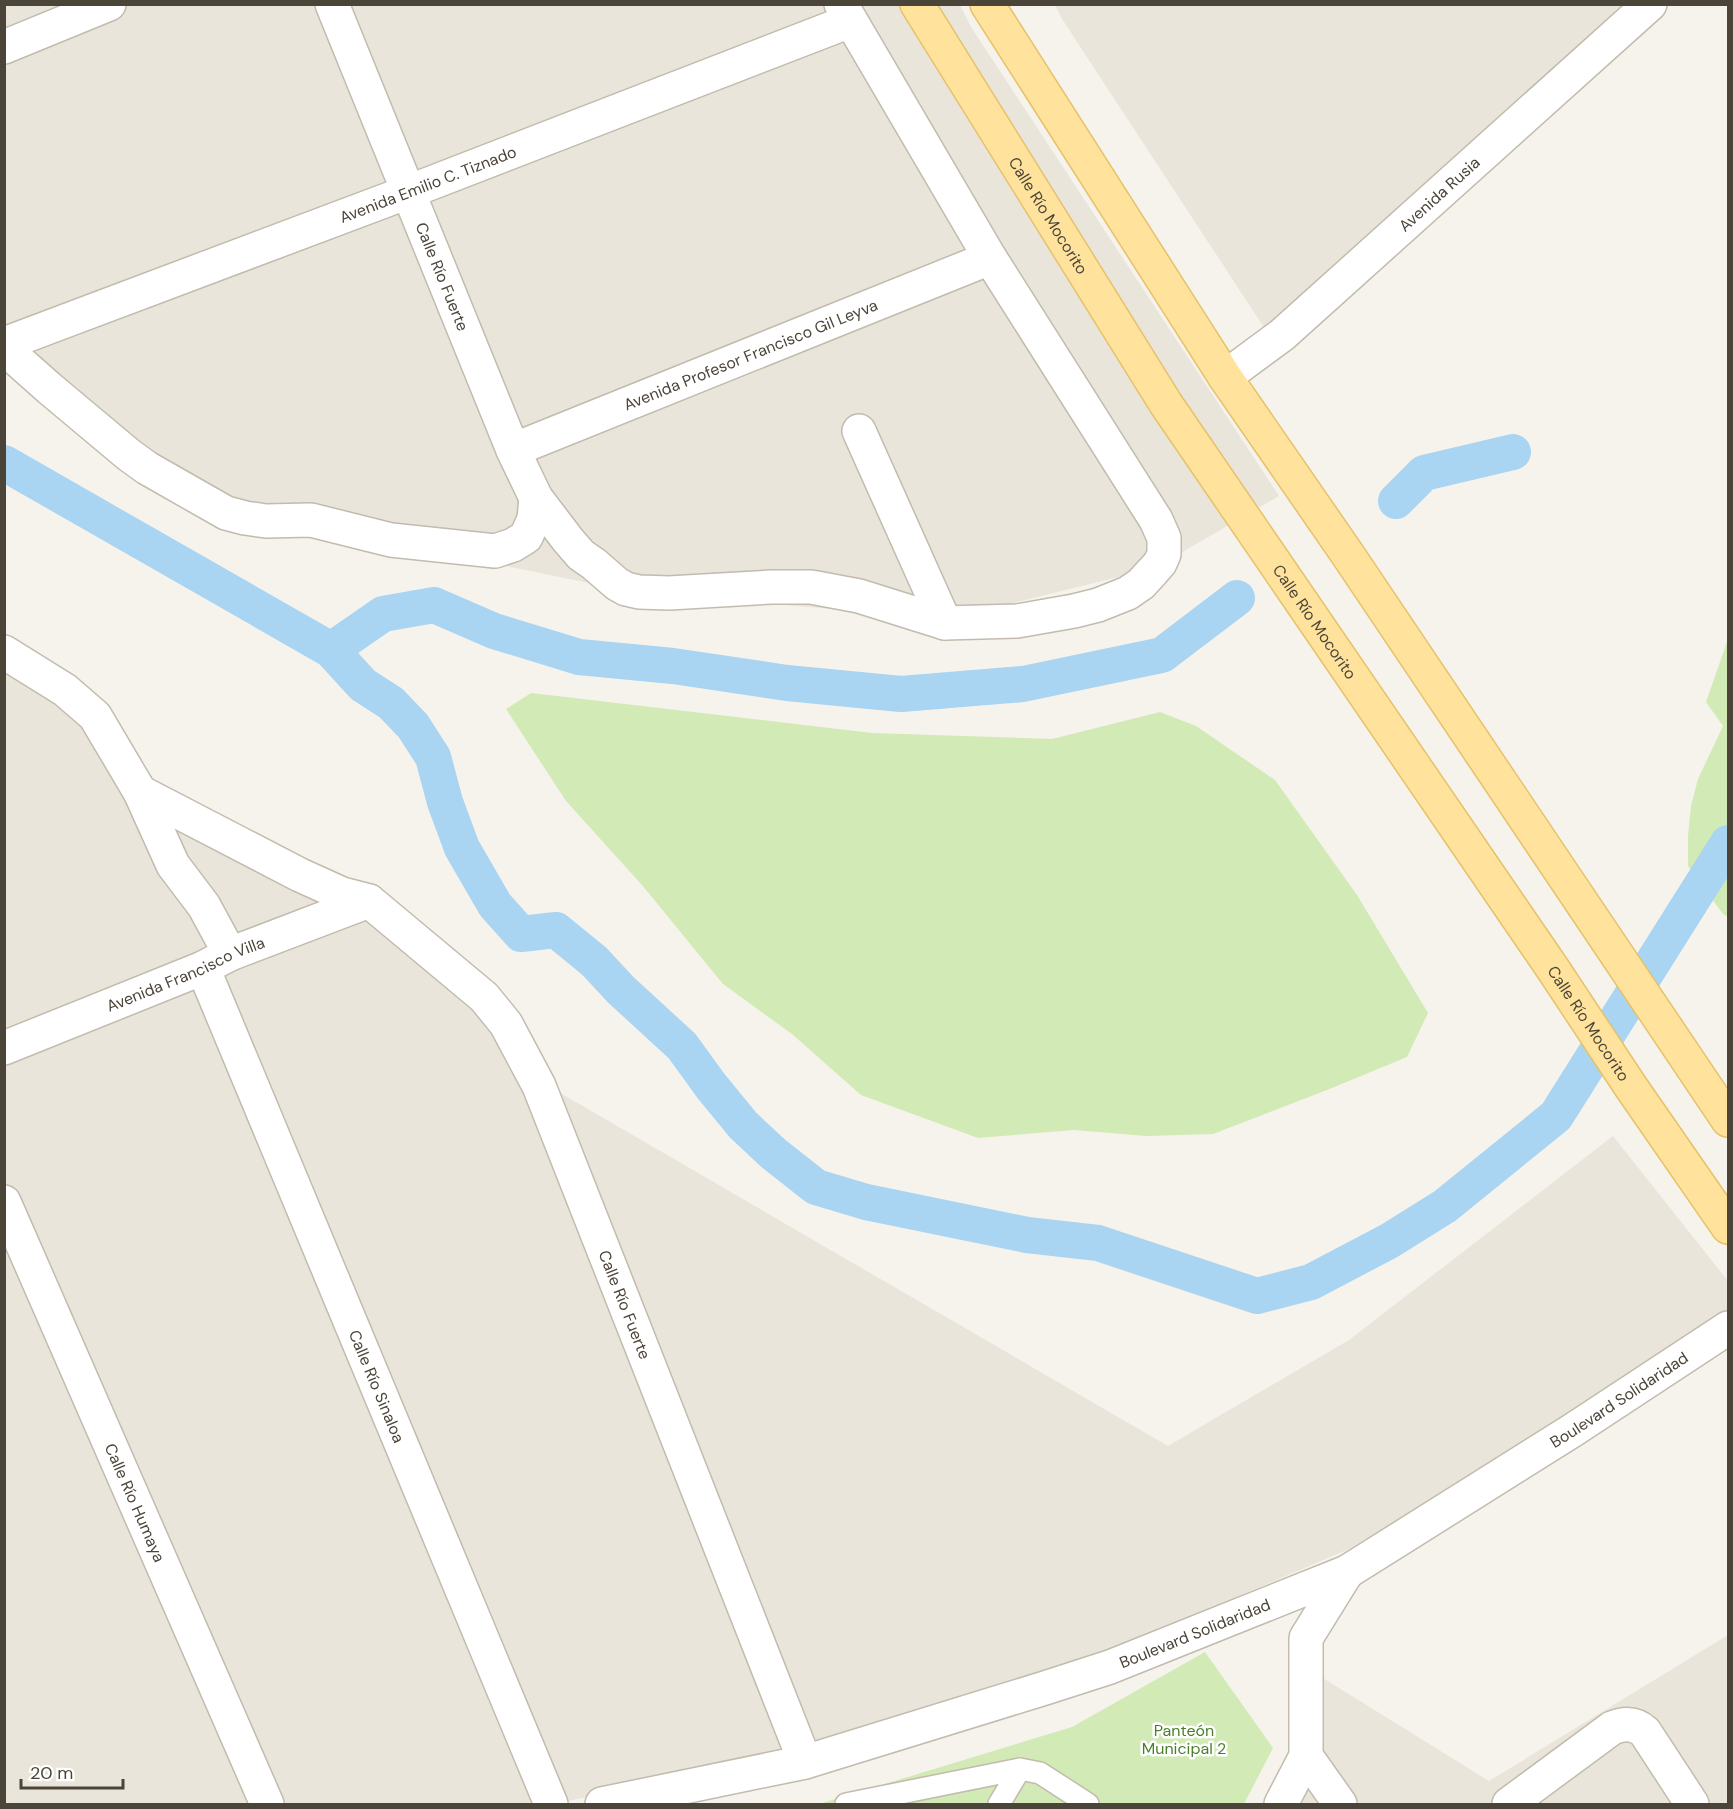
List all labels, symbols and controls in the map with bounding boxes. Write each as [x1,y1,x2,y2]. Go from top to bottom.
street label: Avenida Emilio C. Tiznado [337,141,519,228]
street label: Avenida Rusia [1394,152,1484,236]
street label: Calle Río Mocorito [1004,153,1093,278]
street label: Calle Río Fuerte [411,219,474,334]
street label: Avenida Profesor Francisco Gil Leyva [621,294,881,415]
street label: Calle Río Mocorito [1268,561,1361,683]
street label: Avenida Francisco Villa [103,932,268,1017]
street label: Calle Río Mocorito [1543,962,1634,1085]
street label: Calle Río Fuerte [594,1247,655,1362]
street label: Calle Río Sinaloa [344,1327,409,1446]
street label: Boulevard Solidaridad [1546,1347,1692,1453]
street label: Calle Río Humaya [100,1440,170,1565]
street label: Boulevard Solidaridad [1116,1594,1273,1673]
park label: Panteón Municipal 2 [1142,1720,1226,1759]
scale bar [21,1752,123,1790]
text: 20 m [30,1761,73,1785]

